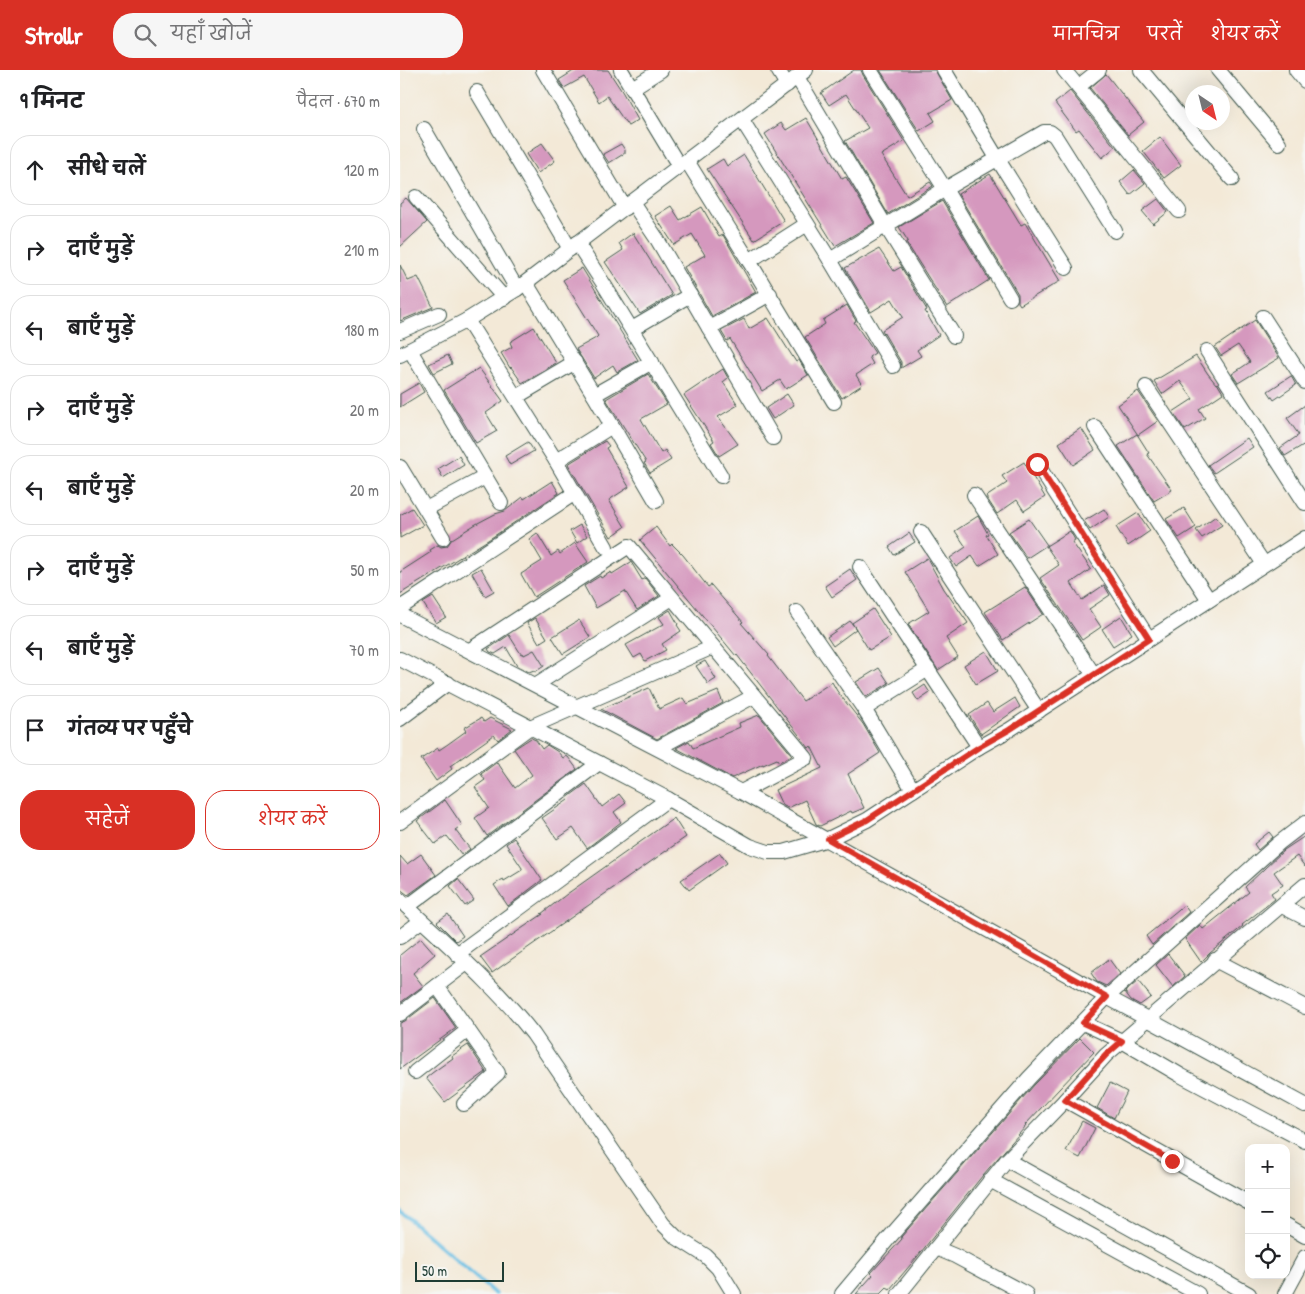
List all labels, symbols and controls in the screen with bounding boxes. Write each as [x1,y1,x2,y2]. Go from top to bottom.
search box [113,13,463,58]
text: Strollr [25,19,83,51]
text: यहाँ खोजें [171,20,252,46]
icon: search [131,21,159,49]
text: मानचित्र [1053,21,1119,46]
text: परतें [1147,21,1182,46]
text: शेयर करें [1210,21,1280,46]
north arrow [1185,85,1230,130]
text: 9 मिनट [20,86,84,115]
text: पैदल · 670 m [296,90,380,112]
text: सीधे चलें [68,155,145,181]
icon: ahead [21,156,49,184]
text: 120 m [344,159,379,181]
text: दाएँ मुड़ें [68,235,134,261]
icon: right [21,236,49,264]
text: 210 m [344,239,379,261]
text: बाएँ मुड़ें [68,315,134,341]
icon: left [21,316,49,344]
text: 180 m [345,319,379,341]
text: दाएँ मुड़ें [68,395,134,421]
icon: right [21,396,49,424]
text: 20 m [350,399,379,421]
route start [1026,453,1049,476]
text: बाएँ मुड़ें [68,475,134,501]
icon: left [21,476,49,504]
text: 20 m [350,479,379,501]
text: दाएँ मुड़ें [68,555,134,581]
icon: right [21,556,49,584]
text: 50 m [351,559,379,581]
text: बाएँ मुड़ें [68,635,134,661]
icon: left [21,636,49,664]
text: 70 m [349,639,379,661]
text: गंतव्य पर पहुँचे [68,715,192,741]
icon: arrive [21,716,49,744]
button: सहेजें [20,790,195,850]
button: शेयर करें [205,790,380,850]
map controls [1245,1144,1290,1279]
button: + [1245,1144,1290,1189]
route end [1161,1150,1184,1173]
button: − [1245,1189,1290,1234]
button: locate [1245,1234,1290,1279]
scale bar [415,1259,504,1282]
text: 50 m [422,1261,447,1280]

